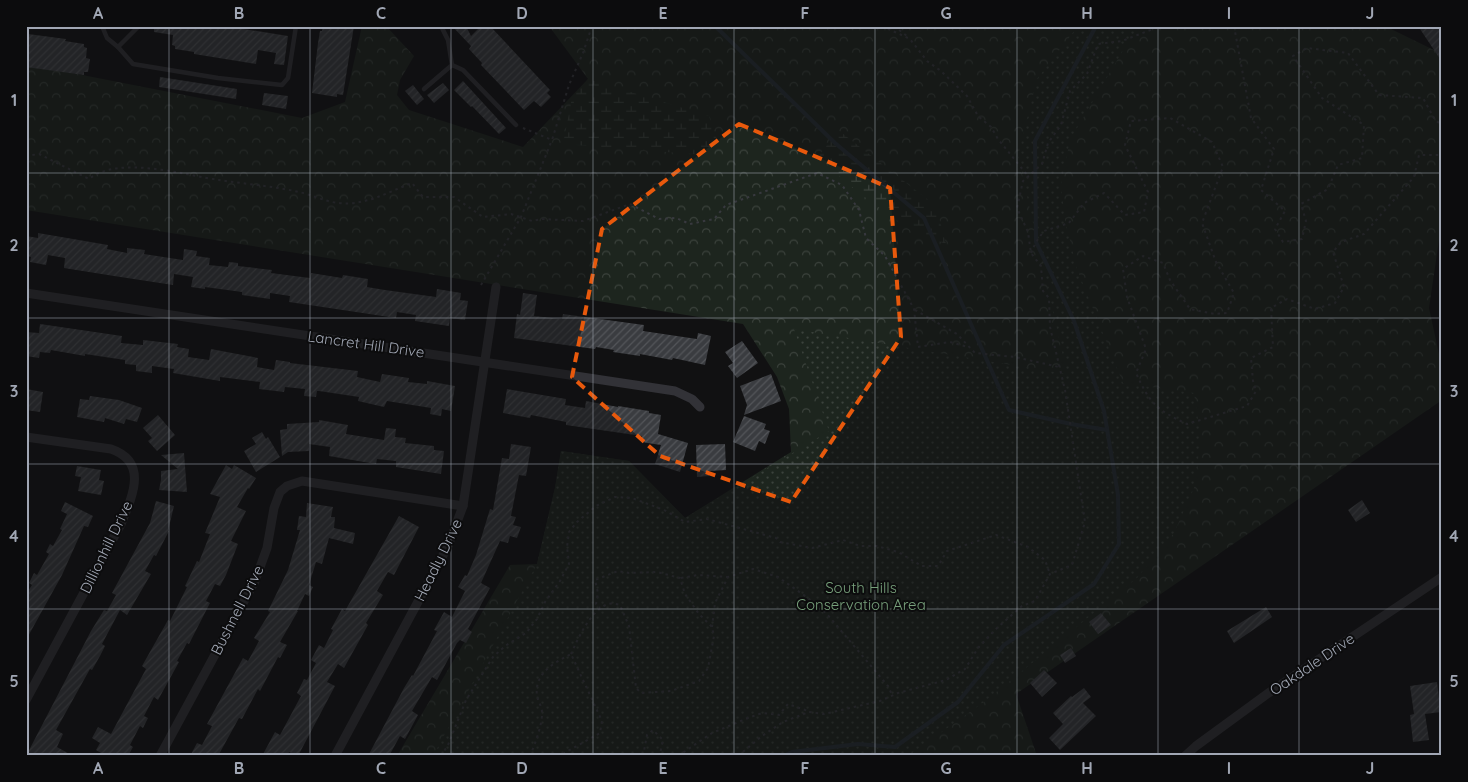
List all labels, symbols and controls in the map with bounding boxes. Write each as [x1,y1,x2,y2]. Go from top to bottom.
text: A [93,3,104,23]
text: B [234,3,244,23]
text: C [376,3,386,23]
text: D [516,3,528,23]
text: E [658,3,668,23]
text: F [801,3,810,23]
text: G [940,3,952,23]
text: H [1081,3,1093,23]
text: I [1227,3,1231,23]
text: J [1366,3,1374,23]
text: 1 [11,90,17,110]
text: 1 [1451,90,1457,110]
text: 2 [9,235,19,255]
text: 2 [1449,235,1459,255]
street label: Lancret Hill Drive [306,326,426,362]
text: 3 [10,381,18,401]
text: 3 [1450,381,1458,401]
street label: Dillionhill Drive [75,498,137,596]
street label: Headly Drive [410,516,466,604]
text: 4 [9,526,19,546]
text: 4 [1449,526,1459,546]
street label: Bushnell Drive [206,562,268,658]
park label: South Hills Conservation Area [796,578,926,614]
street label: Oakdale Drive [1266,629,1358,699]
text: 5 [9,671,19,691]
text: 5 [1449,671,1459,691]
text: A [93,758,104,778]
text: B [234,758,244,778]
text: C [376,758,386,778]
text: D [516,758,528,778]
text: E [658,758,668,778]
text: F [801,758,810,778]
text: G [940,758,952,778]
text: H [1081,758,1093,778]
text: I [1227,758,1231,778]
text: J [1366,758,1374,778]

